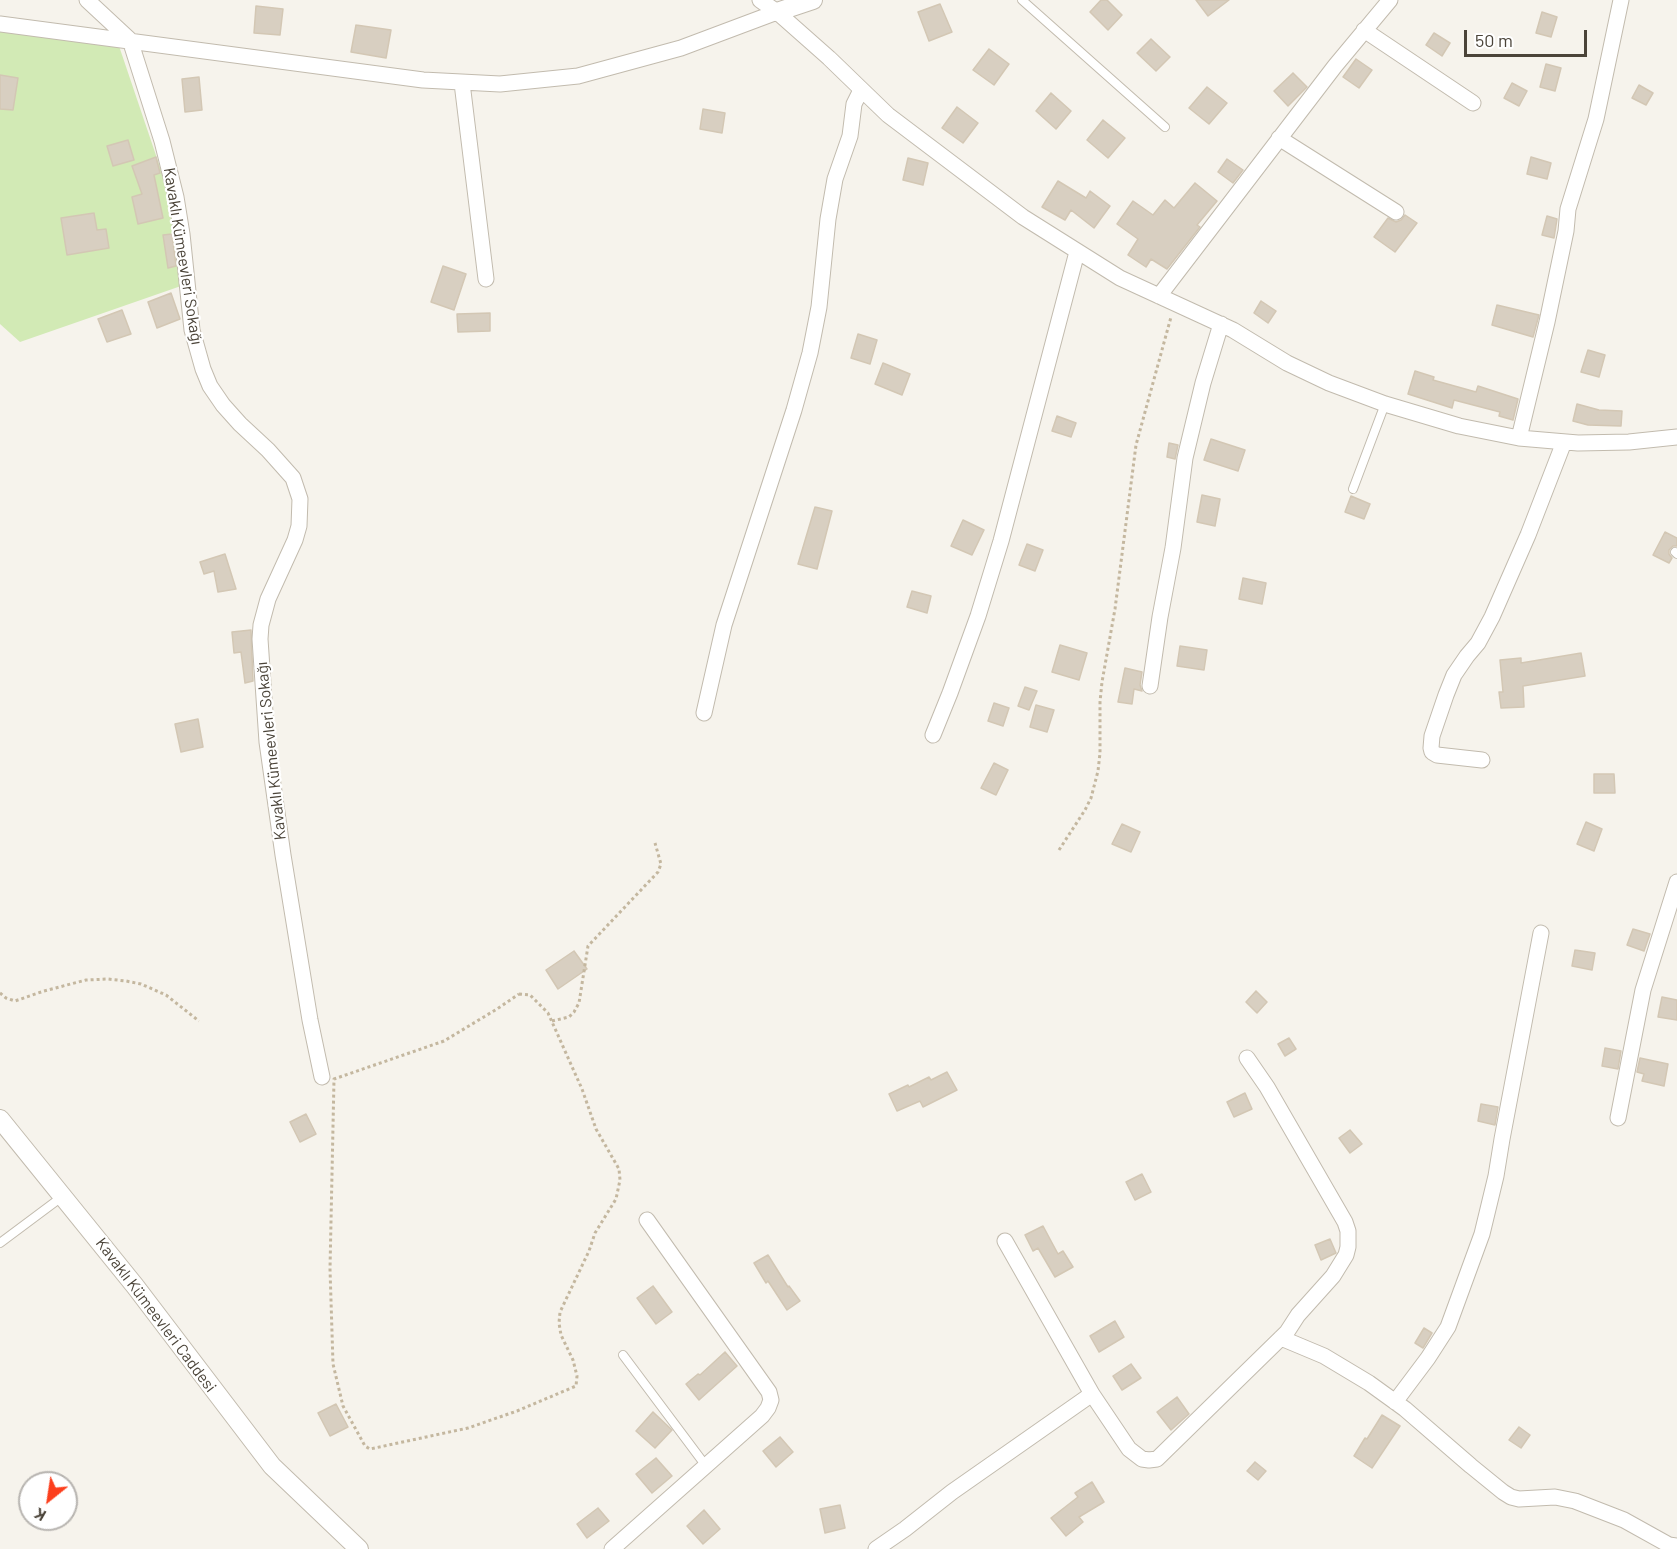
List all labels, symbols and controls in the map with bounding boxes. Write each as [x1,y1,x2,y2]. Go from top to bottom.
scale bar [1467,18,1590,56]
text: 50 m [1475,29,1513,51]
street label: Kavaklı Kümeevleri Sokağı [160,166,206,346]
street label: Kavaklı Kümeevleri Sokağı [252,661,290,841]
street label: Kavaklı Kümeevleri Caddesi [92,1234,220,1396]
north arrow [18,1471,78,1531]
text: K [31,1505,49,1526]

